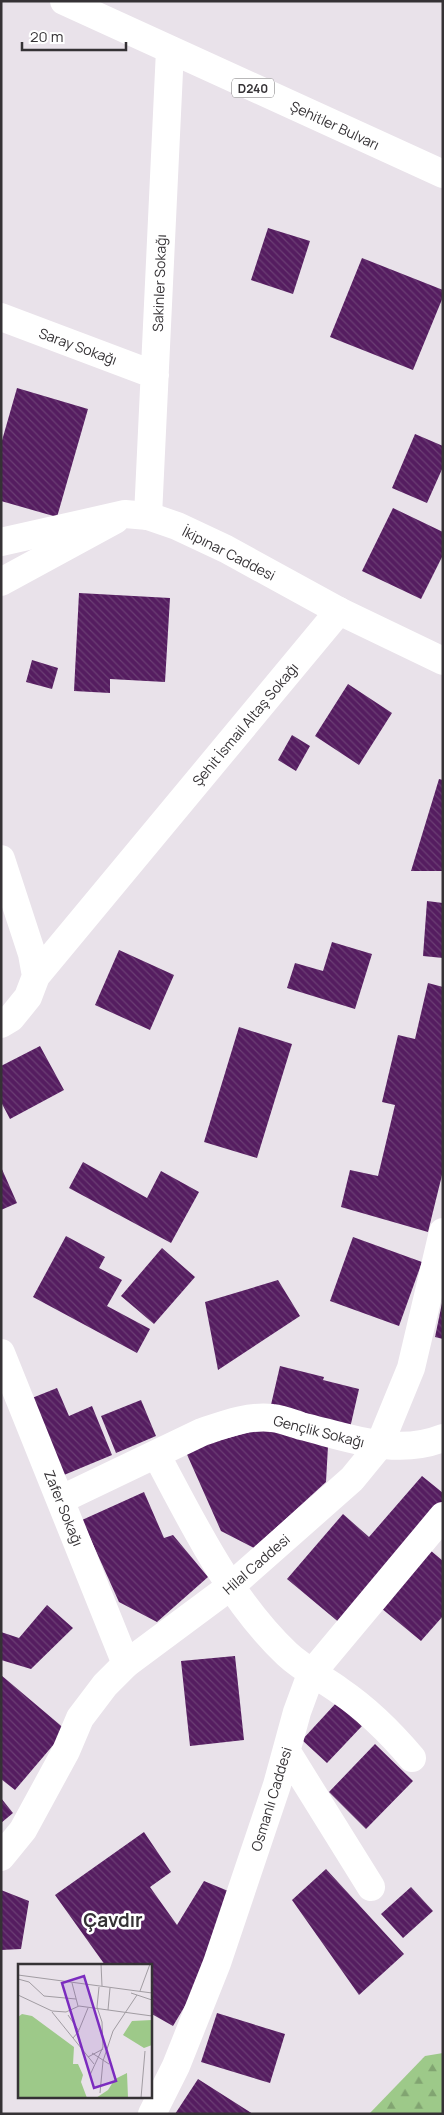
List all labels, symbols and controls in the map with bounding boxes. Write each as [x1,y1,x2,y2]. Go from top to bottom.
scale bar [22,20,126,52]
text: 20 m [30,26,63,47]
road number: D240 [232,78,274,98]
street label: Şehitler Bulvarı [287,96,383,154]
street label: Sakinler Sokağı [148,234,170,332]
street label: Saray Sokağı [36,323,120,369]
street label: İkipınar Caddesi [179,521,279,585]
street label: Şehit İsmail Altaş Sokağı [188,658,302,790]
street label: Gençlik Sokağı [272,1411,366,1451]
street label: Zafer Sokağı [40,1467,88,1549]
street label: Hilal Caddesi [218,1530,294,1598]
street label: Osmanlı Caddesi [246,1745,296,1853]
district label: Çavdır [83,1907,143,1933]
inset map [18,1964,151,2098]

